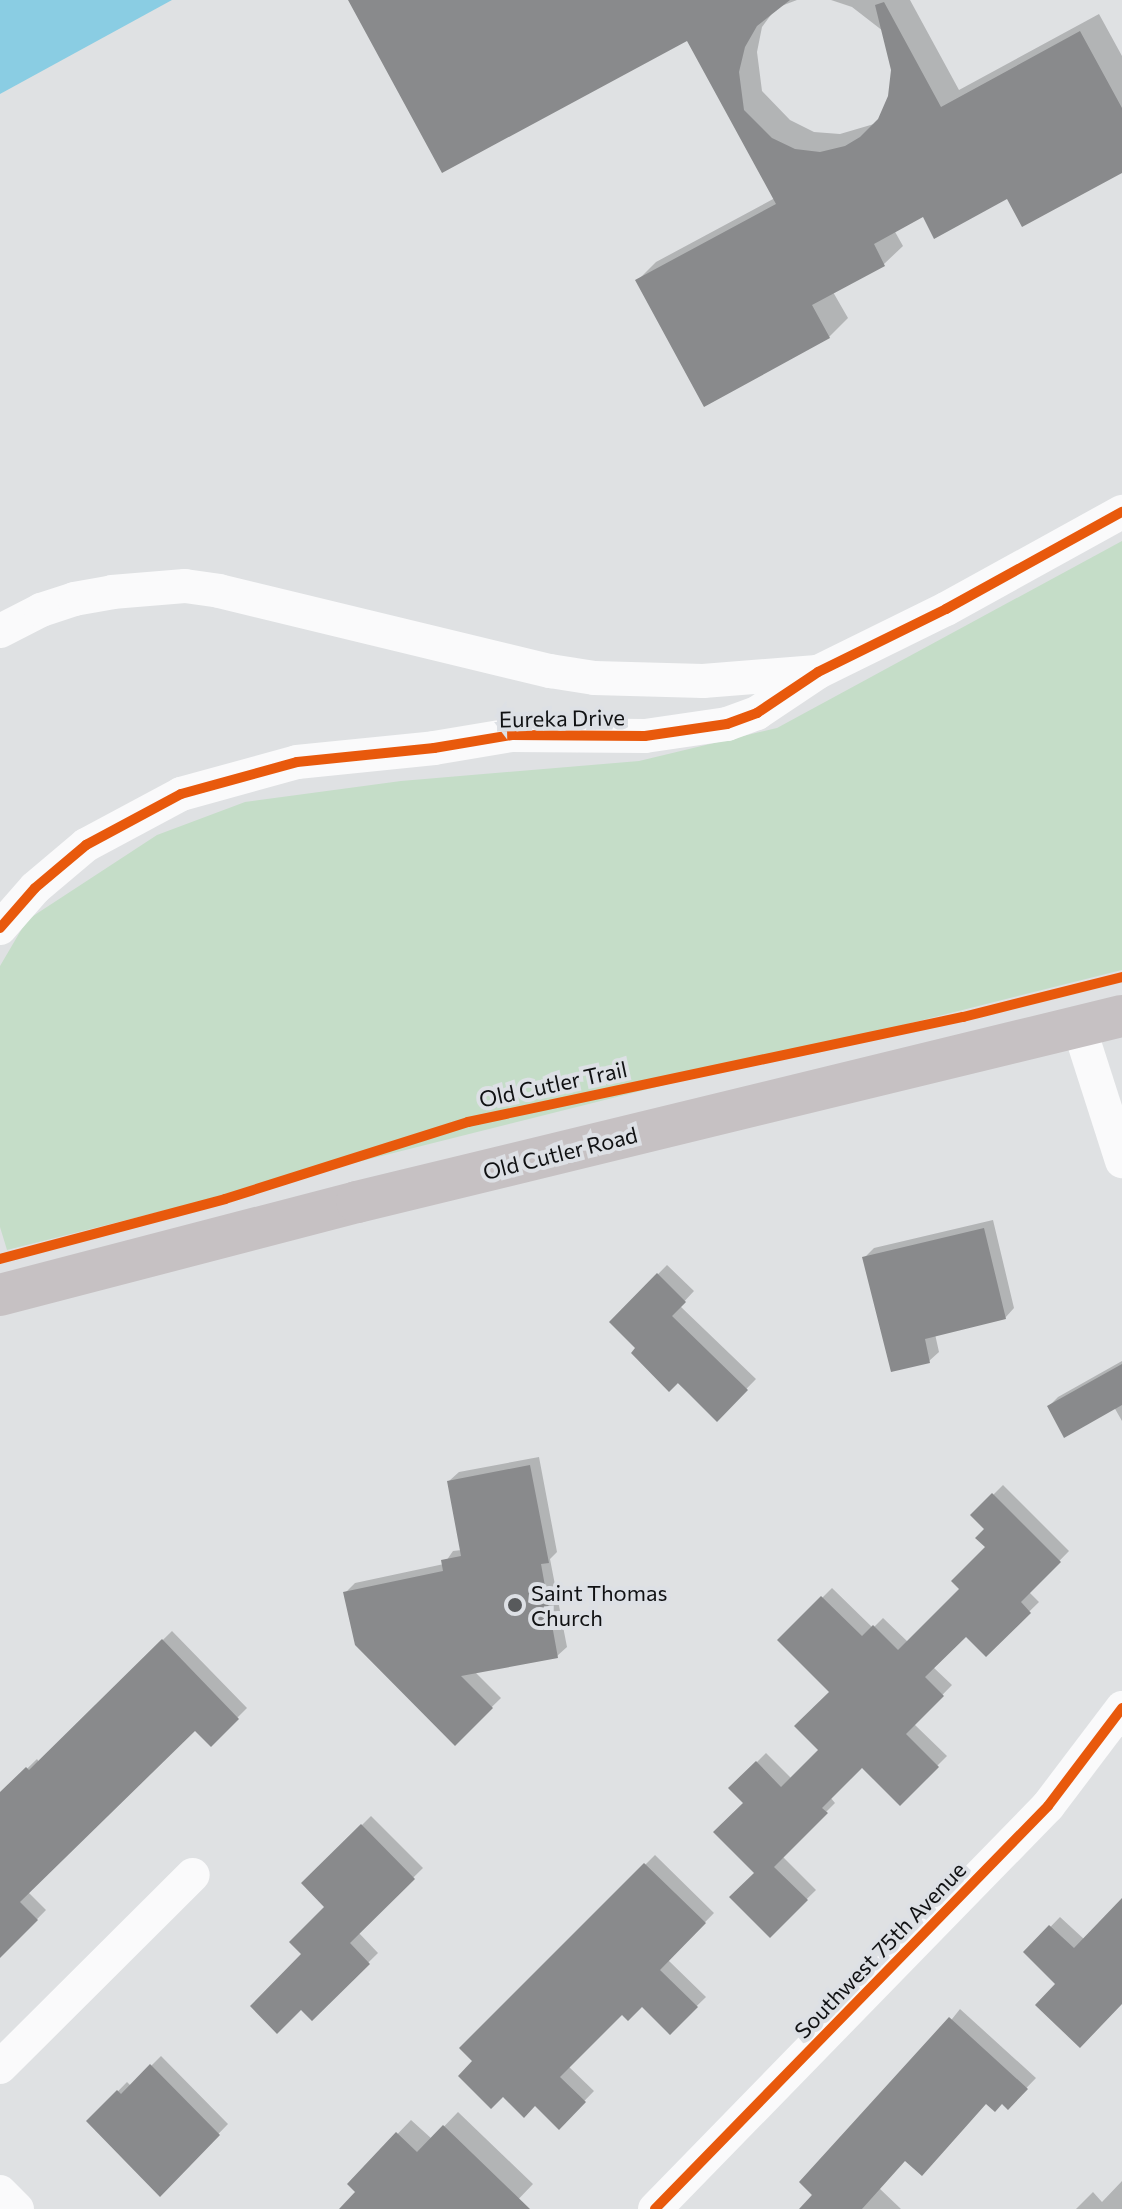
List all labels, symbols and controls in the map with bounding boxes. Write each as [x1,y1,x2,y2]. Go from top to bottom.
street label: Eureka Drive [499,704,625,732]
street label: Old Cutler Trail [477,1055,629,1113]
street label: Old Cutler Road [480,1121,640,1185]
place label: Saint Thomas Church [531,1579,667,1630]
marker: Saint Thomas Church [506,1596,524,1614]
street label: Southwest 75th Avenue [789,1856,971,2044]

